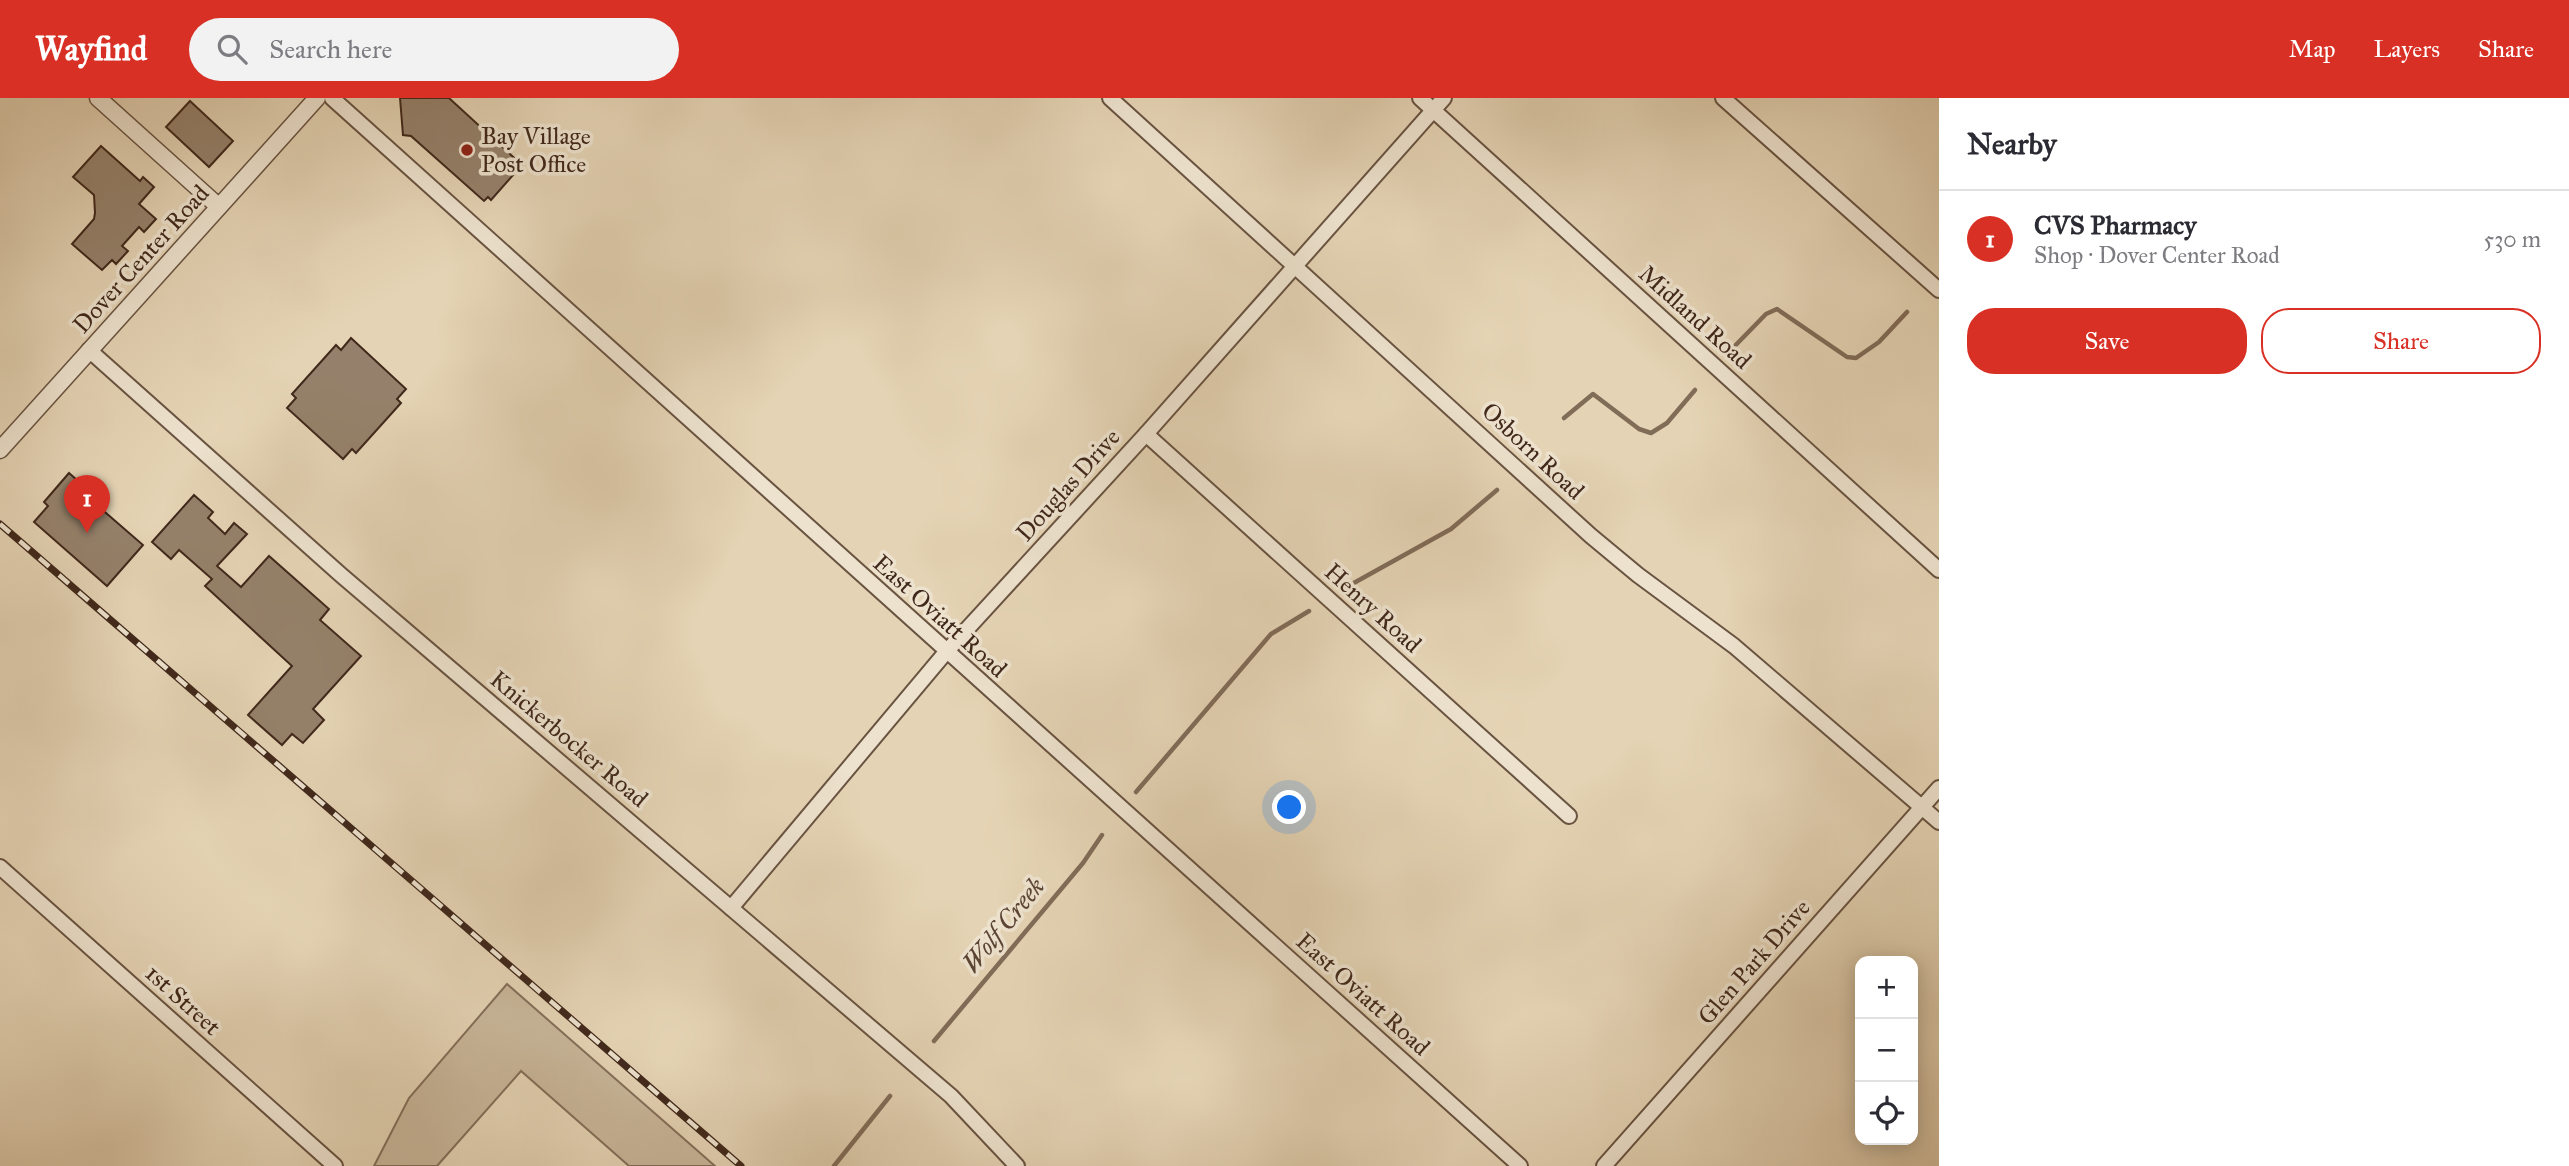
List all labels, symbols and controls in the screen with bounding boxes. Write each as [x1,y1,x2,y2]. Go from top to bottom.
search box [189,18,679,81]
text: Wayfind [35,29,147,69]
icon: search [213,30,251,68]
text: Search here [269,33,392,65]
text: Map [2289,34,2336,64]
text: Layers [2374,34,2440,64]
text: Share [2478,34,2534,64]
place label: Bay Village Post Office [481,121,591,179]
text: Nearby [1967,126,2057,162]
marker: Bay Village Post Office [459,142,475,158]
street label: Dover Center Road [66,179,216,339]
text: CVS Pharmacy [2034,209,2196,241]
text: 1 [1985,225,1995,253]
text: 530 m [2483,225,2541,253]
text: Shop · Dover Center Road [2034,241,2280,269]
street label: Midland Road [1632,259,1758,375]
button: Save [1967,308,2247,374]
button: Share [2261,308,2541,374]
street label: Osborn Road [1476,396,1590,506]
street label: Douglas Drive [1010,422,1126,548]
pin: 1 [64,475,110,533]
street label: East Oviatt Road [867,548,1013,684]
street label: Henry Road [1318,557,1428,659]
street label: Knickerbocker Road [484,664,654,814]
your location [1272,790,1306,824]
water label: Wolf Creek [955,870,1051,979]
street label: Glen Park Drive [1691,893,1817,1031]
street label: East Oviatt Road [1290,926,1436,1062]
map controls [1855,956,1918,1145]
button: + [1855,956,1918,1019]
street label: 1st Street [139,958,227,1042]
button: − [1855,1019,1918,1082]
button: locate [1855,1082,1918,1145]

